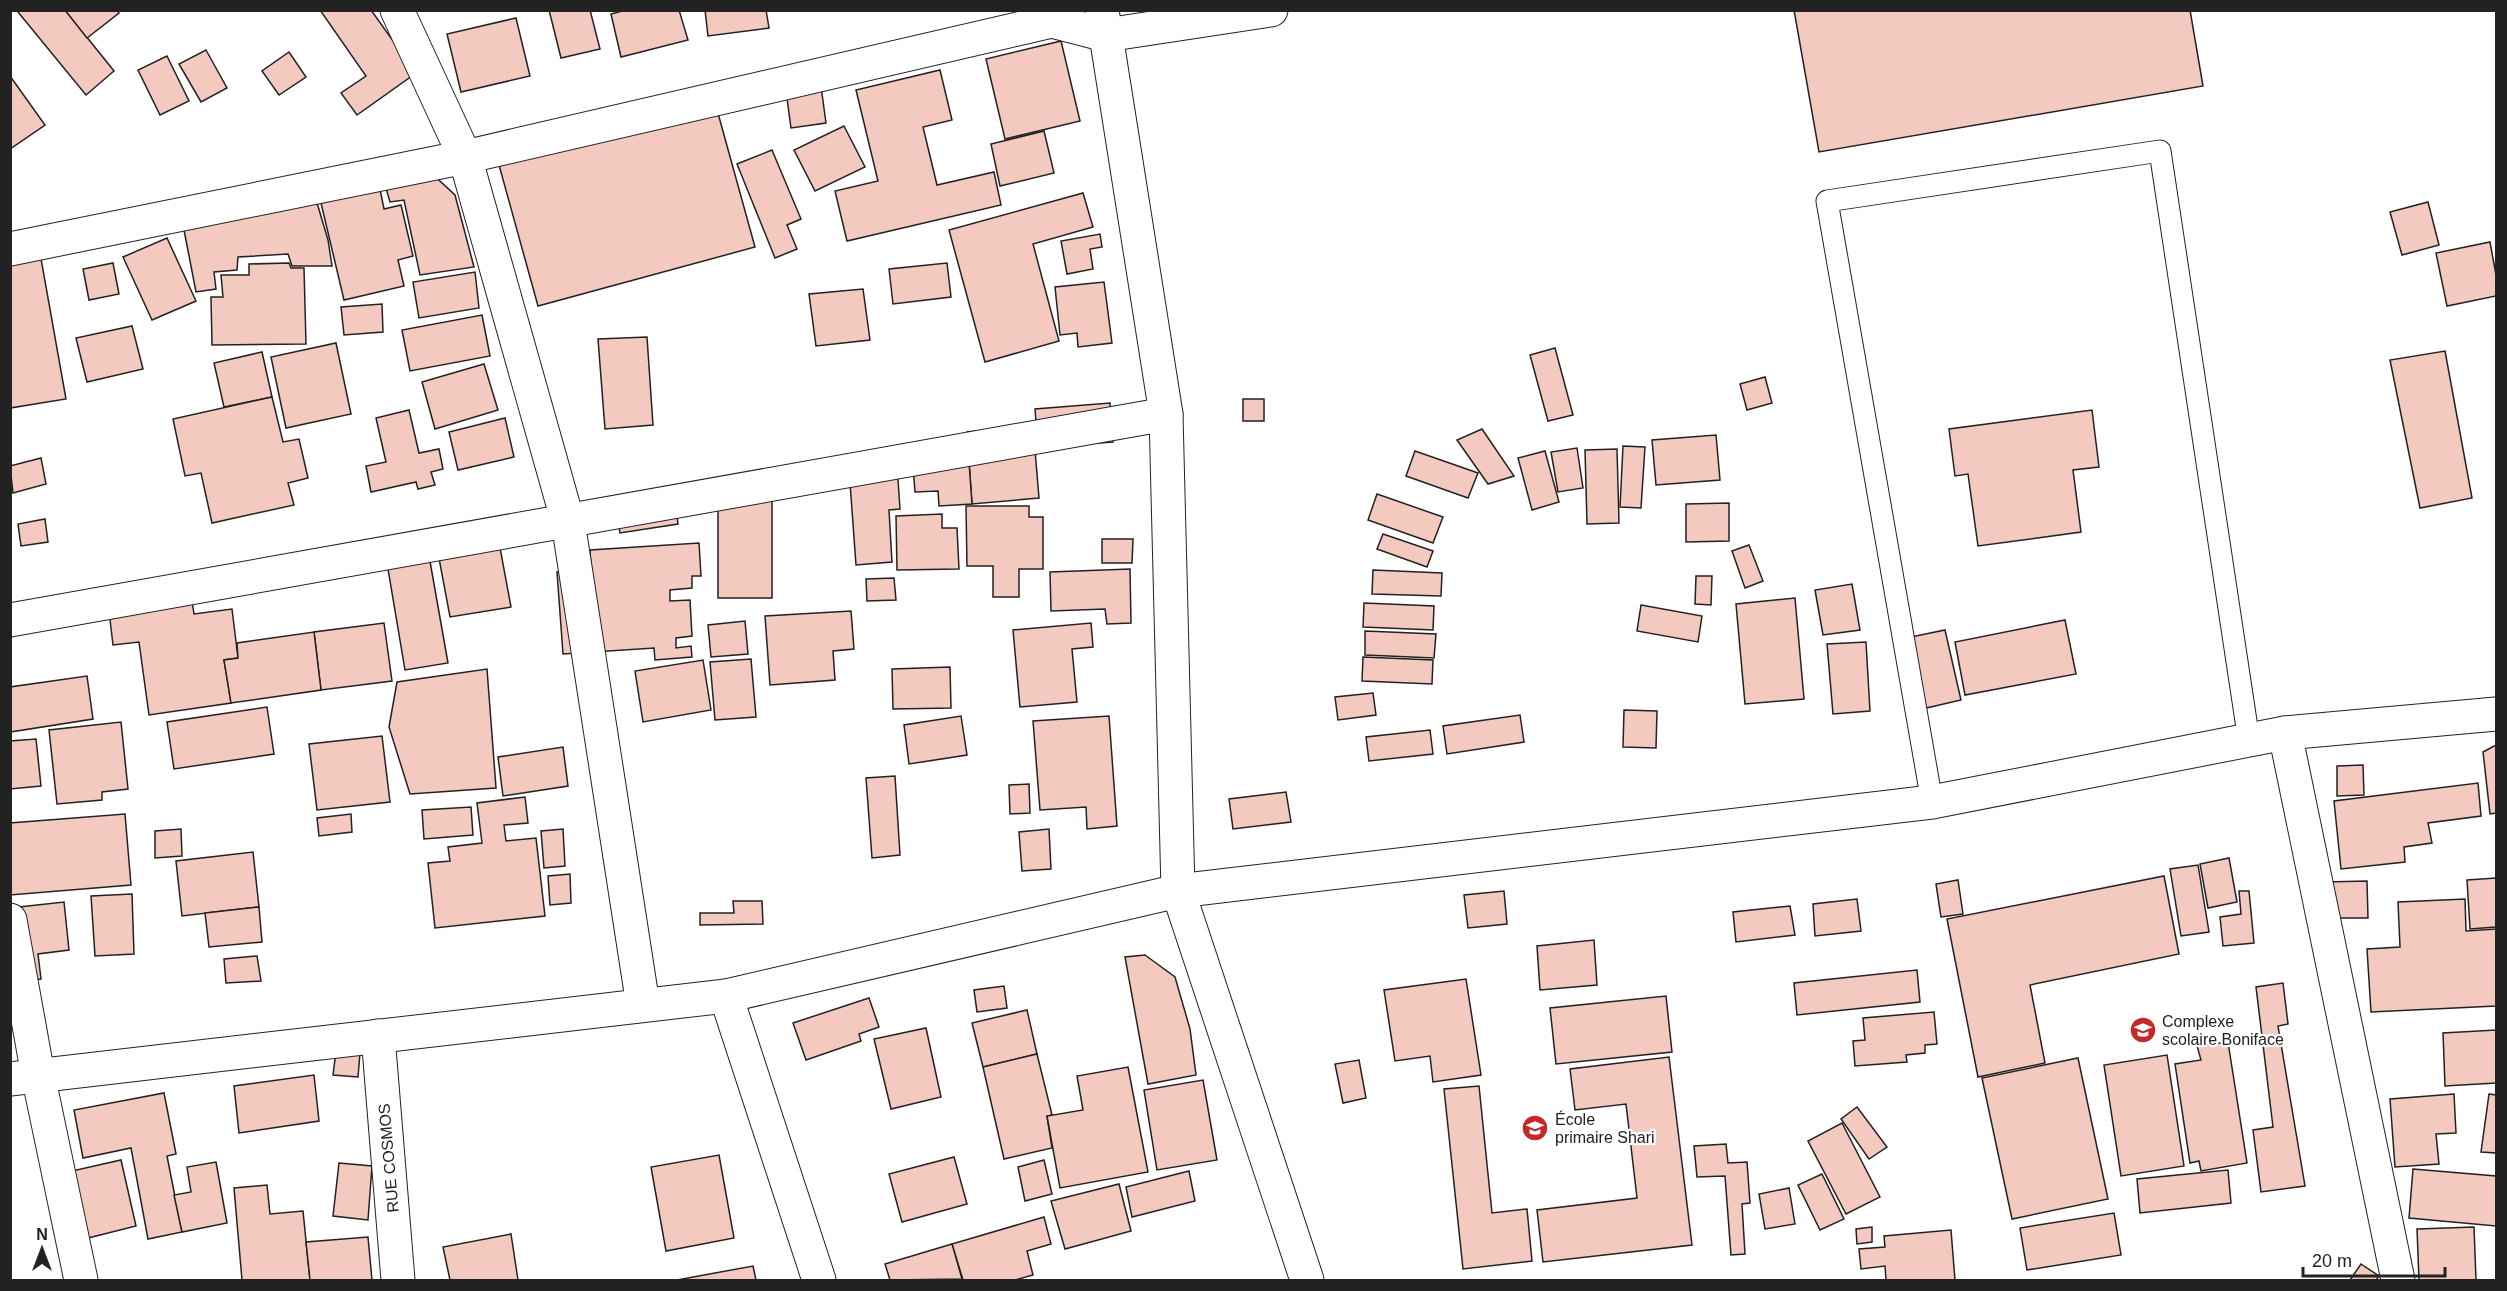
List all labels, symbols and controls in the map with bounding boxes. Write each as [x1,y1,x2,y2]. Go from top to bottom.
place label: Complexe scolaire Boniface [2162,1013,2284,1048]
school or university icon: Complexe scolaire Boniface [2128,1015,2158,1045]
street label: RUE COSMOS [375,1103,402,1213]
place label: École primaire Shari [1555,1110,1655,1146]
school or university icon: École primaire Shari [1520,1113,1550,1143]
north arrow [12,1219,72,1279]
text: N [36,1226,48,1243]
scale bar [2303,1240,2446,1278]
text: 20 m [2312,1251,2352,1271]

